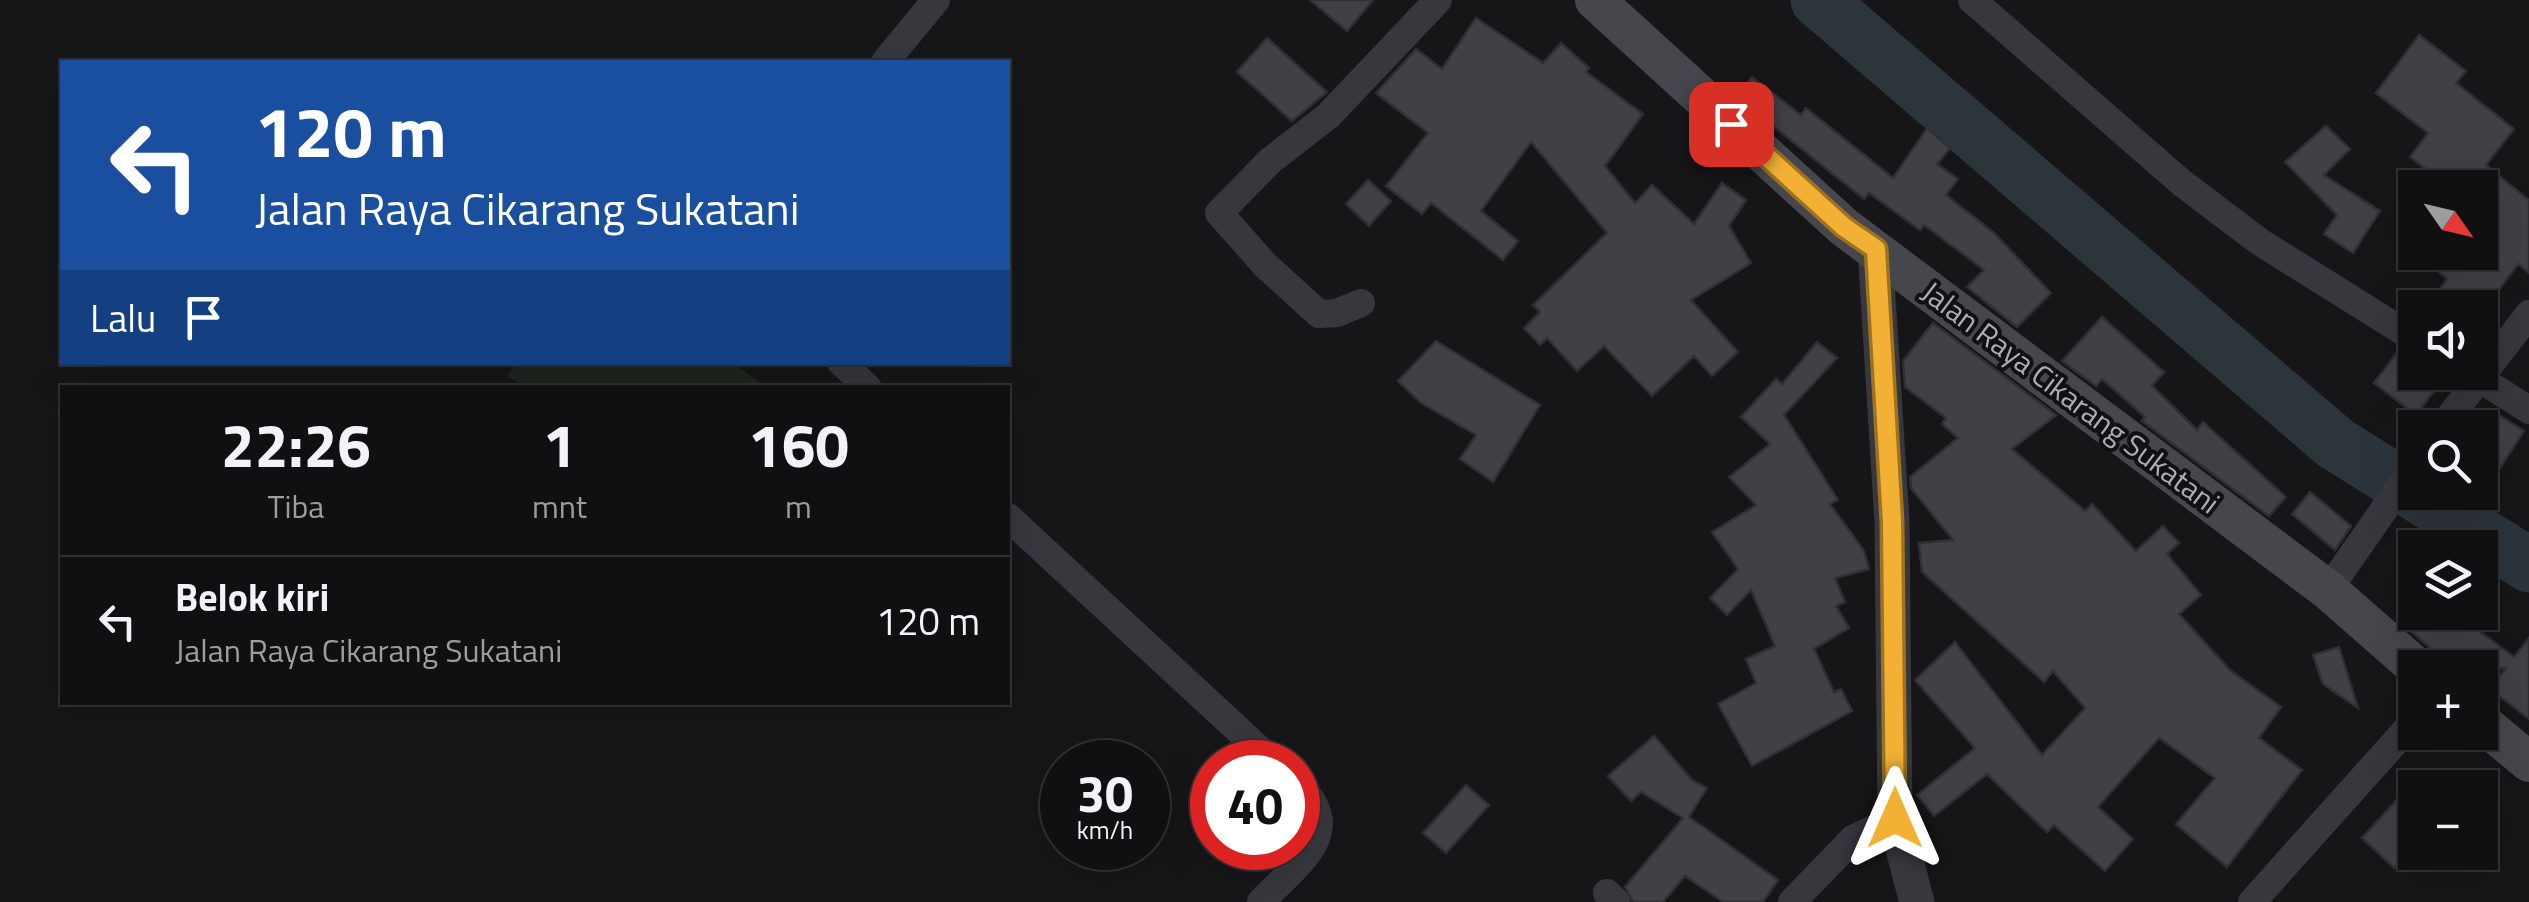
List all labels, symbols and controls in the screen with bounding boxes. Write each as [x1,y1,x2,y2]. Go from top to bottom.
text: 120 m [255,78,447,184]
pin [1689,82,1774,167]
icon: arrive [1704,97,1759,152]
icon: left [90,100,220,230]
north arrow [2398,170,2498,270]
map controls [2398,170,2498,870]
text: Jalan Raya Cikarang Sukatani [255,174,800,242]
street label: Jalan Raya Cikarang Sukatani [1912,269,2230,525]
text: Lalu [90,289,156,347]
icon: arrive [176,290,231,345]
button: sound [2398,290,2498,390]
text: 22:26 [221,399,371,490]
text: 1 [543,399,576,490]
text: 160 [748,399,849,490]
button: search [2398,410,2498,510]
text: Tiba [268,482,324,530]
text: mnt [532,482,587,530]
text: m [785,482,812,530]
button: layers [2398,530,2498,630]
text: Belok kiri [175,568,329,626]
text: 120 m [876,592,980,650]
icon: left [90,594,145,649]
text: Jalan Raya Cikarang Sukatani [175,626,562,674]
button: + [2398,650,2498,750]
speed limit sign: 40 [1190,740,1320,870]
text: 30 [1077,755,1133,831]
position arrow [1843,766,1947,870]
button: − [2398,770,2498,870]
text: km/h [1077,811,1133,849]

